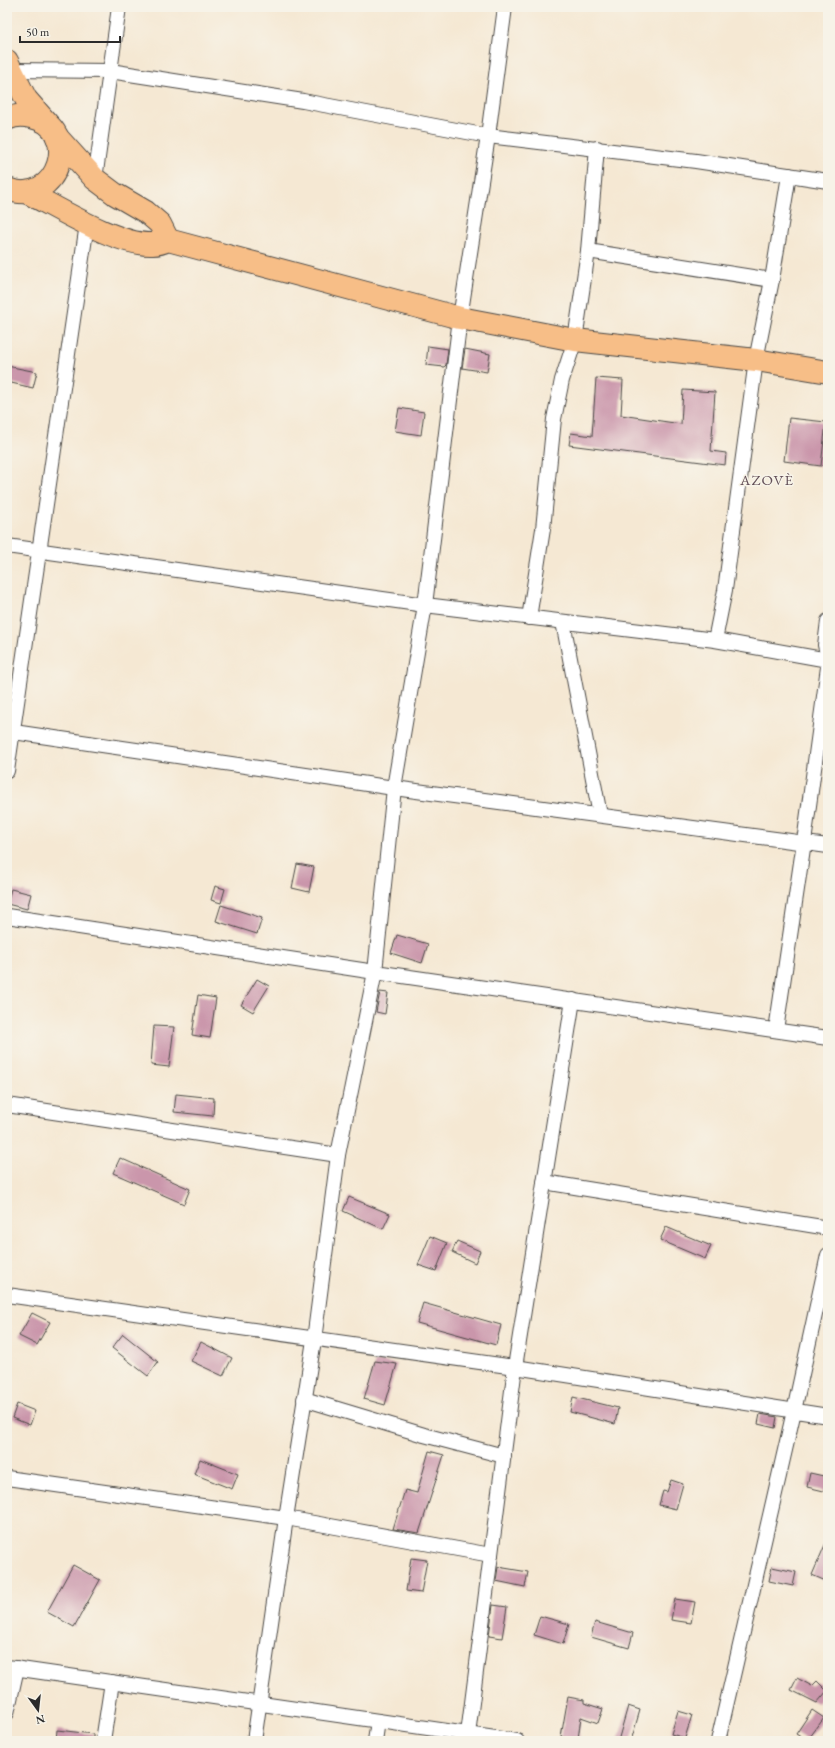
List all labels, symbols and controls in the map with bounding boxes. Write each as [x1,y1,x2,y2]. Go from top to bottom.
scale bar [20,18,120,44]
text: 50 m [26,24,50,40]
district label: AZOVÈ [739,470,794,489]
north arrow [18,1690,58,1730]
text: N [34,1712,47,1728]

